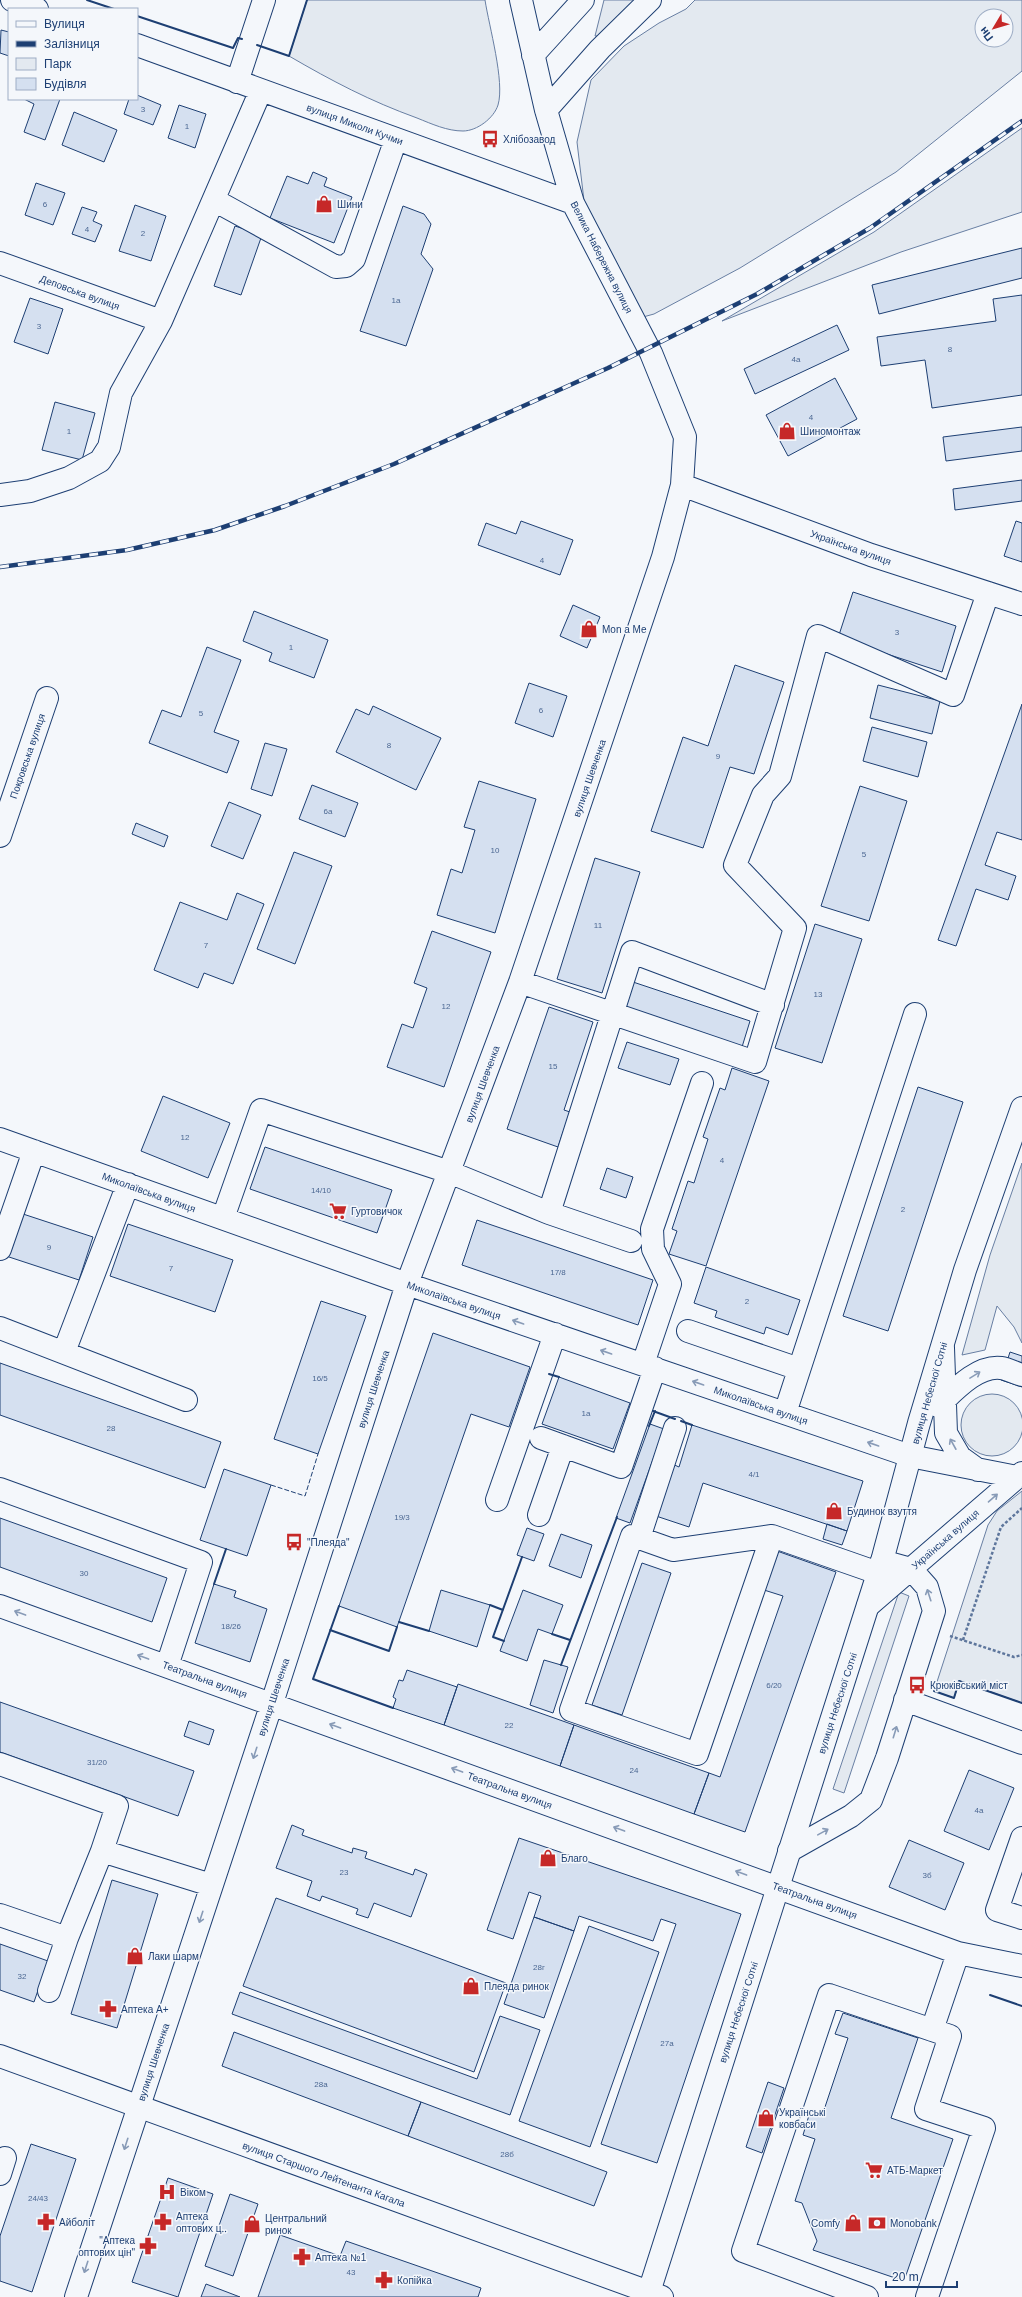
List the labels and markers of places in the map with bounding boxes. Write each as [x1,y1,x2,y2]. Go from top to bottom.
bus stop icon: Хлібозавод [480,129,500,149]
place label: Хлібозавод [503,134,556,145]
shop icon: Шини [314,194,334,214]
place label: Шини [337,199,363,210]
shop icon: Шиномонтаж [777,421,797,441]
place label: Шиномонтаж [800,426,861,437]
shop icon: Mon a Me [579,619,599,639]
place label: Mon a Me [602,624,647,635]
supermarket icon: Гуртовичок [328,1201,348,1221]
place label: Гуртовичок [351,1206,403,1217]
shop icon: Будинок взуття [824,1501,844,1521]
place label: Будинок взуття [847,1506,917,1517]
bus stop icon: "Плеяда" [284,1532,304,1552]
place label: "Плеяда" [307,1537,350,1548]
bus stop icon: Крюківський міст [907,1675,927,1695]
place label: Крюківський міст [930,1680,1008,1691]
shop icon: Благо [538,1848,558,1868]
place label: Благо [561,1853,588,1864]
shop icon: Лаки шарм [125,1946,145,1966]
place label: Лаки шарм [148,1951,199,1962]
shop icon: Плеяда ринок [461,1976,481,1996]
place label: Плеяда ринок [484,1981,549,1992]
pharmacy icon: Аптека А+ [98,1999,118,2019]
place label: Аптека А+ [121,2004,169,2015]
place label: Українські ковбаси [779,2107,826,2130]
shop icon: Українські ковбаси [756,2108,776,2128]
supermarket icon: АТБ-Маркет [864,2160,884,2180]
place label: АТБ-Маркет [887,2165,943,2176]
hospital icon: Віком [157,2182,177,2202]
place label: Віком [180,2187,206,2198]
place label: Аптека оптових ц‥ [176,2211,227,2234]
pharmacy icon: Айболіт [36,2212,56,2232]
pharmacy icon: Аптека оптових ц‥ [153,2212,173,2232]
place label: Центральний ринок [265,2213,327,2236]
shop icon: Comfy [843,2213,863,2233]
bank icon: Monobank [867,2213,887,2233]
shop icon: Центральний ринок [242,2214,262,2234]
place label: Айболіт [59,2217,95,2228]
place label: Comfy [811,2218,840,2229]
place label: Monobank [890,2218,938,2229]
place label: "Аптека оптових цін" [78,2235,135,2258]
pharmacy icon: "Аптека оптових цін" [138,2236,158,2256]
pharmacy icon: Аптека №1 [292,2247,312,2267]
place label: Аптека №1 [315,2252,367,2263]
pharmacy icon: Копійка [374,2270,394,2290]
place label: Копійка [397,2275,432,2286]

